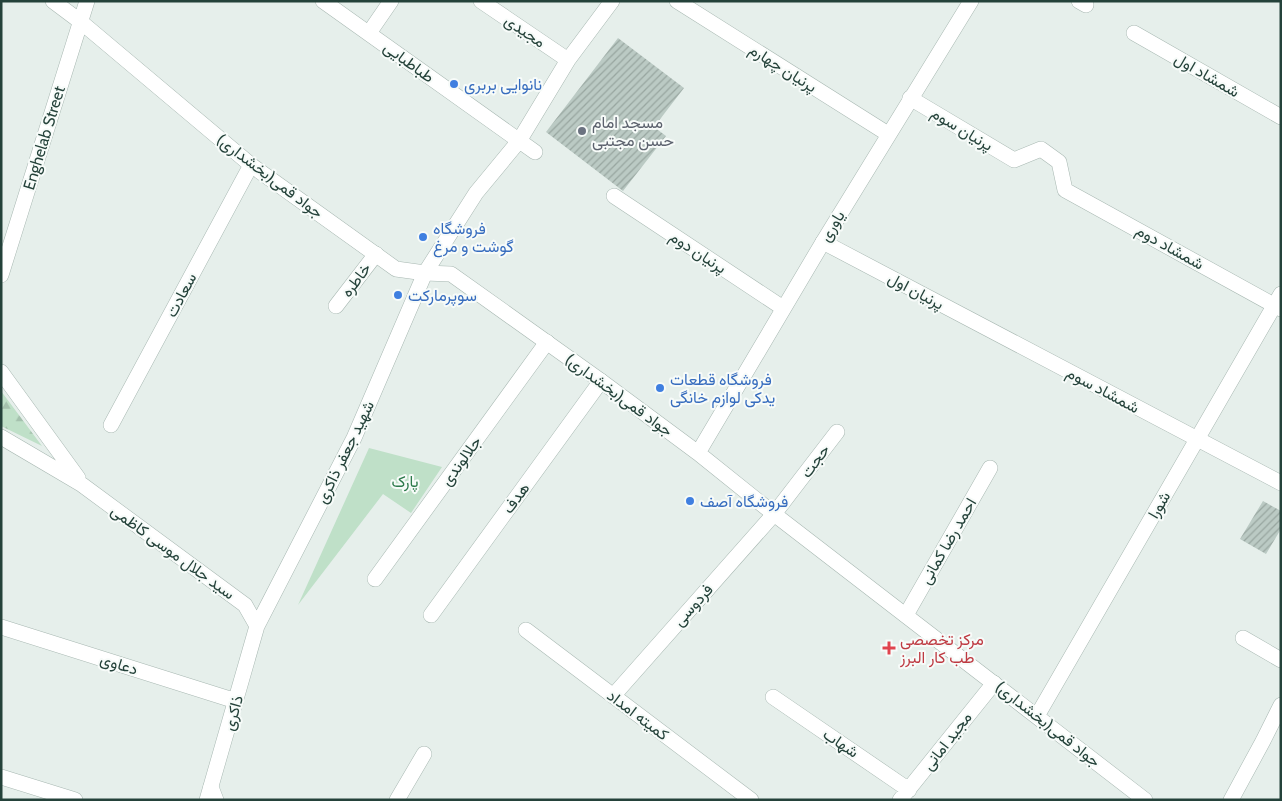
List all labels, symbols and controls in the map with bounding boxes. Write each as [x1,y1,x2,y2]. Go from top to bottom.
street label: مجیدی [500,11,549,52]
street label: طباطبایی [379,37,438,88]
street label: پرنیان چهارم [745,40,820,98]
street label: شمشاد اول [1171,49,1243,102]
place label: نانوایی بربری [464,75,542,95]
marker: نانوایی بربری [448,78,460,90]
street label: Enghelab Street [19,83,69,192]
street label: پرنیان سوم [927,103,996,157]
place label: مسجد امام حسن مجتبی [592,113,674,151]
marker: مسجد امام حسن مجتبی [576,125,588,137]
street label: جواد قمی(بخشداری) [213,130,327,223]
street label: یاوری [815,207,850,246]
place label: فروشگاه گوشت و مرغ [433,219,514,258]
street label: شمشاد دوم [1132,221,1207,274]
street label: پرنیان دوم [665,227,730,279]
marker: فروشگاه گوشت و مرغ [417,231,429,243]
street label: خاطره [337,259,376,301]
street label: پرنیان اول [884,268,947,315]
street label: سعادت [161,270,201,320]
place label: سوپرمارکت [408,286,477,307]
marker: سوپرمارکت [392,289,404,301]
street label: جواد قمی(بخشداری) [561,350,677,441]
street label: شمشاد سوم [1063,363,1143,418]
place label: فروشگاه قطعات یدکی لوازم خانگی [670,370,775,408]
marker: فروشگاه قطعات یدکی لوازم خانگی [654,382,666,394]
street label: شهید جعفر ذاکری [312,397,379,507]
street label: جلالوندی [437,432,486,490]
street label: حجت [796,440,834,481]
park label: پارک [391,472,419,493]
street label: هدف [498,479,534,517]
street label: شورا [1144,488,1175,522]
place label: فروشگاه آصف [700,492,788,512]
street label: احمد رضا کمانی [916,494,981,588]
marker: فروشگاه آصف [684,495,696,507]
street label: سید جلال موسی کاظمی [107,501,239,604]
street label: فردوسی [669,580,718,631]
place label: مرکز تخصصی طب کار البرز [899,630,984,668]
marker: مرکز تخصصی طب کار البرز [882,641,896,655]
street label: دعاوی [97,649,140,680]
street label: جواد قمی(بخشداری) [991,677,1105,772]
street label: کمیته امداد [603,686,673,744]
street label: ذاکری [219,693,248,733]
street label: مجید امانی [918,708,976,775]
street label: شهاب [819,724,862,763]

